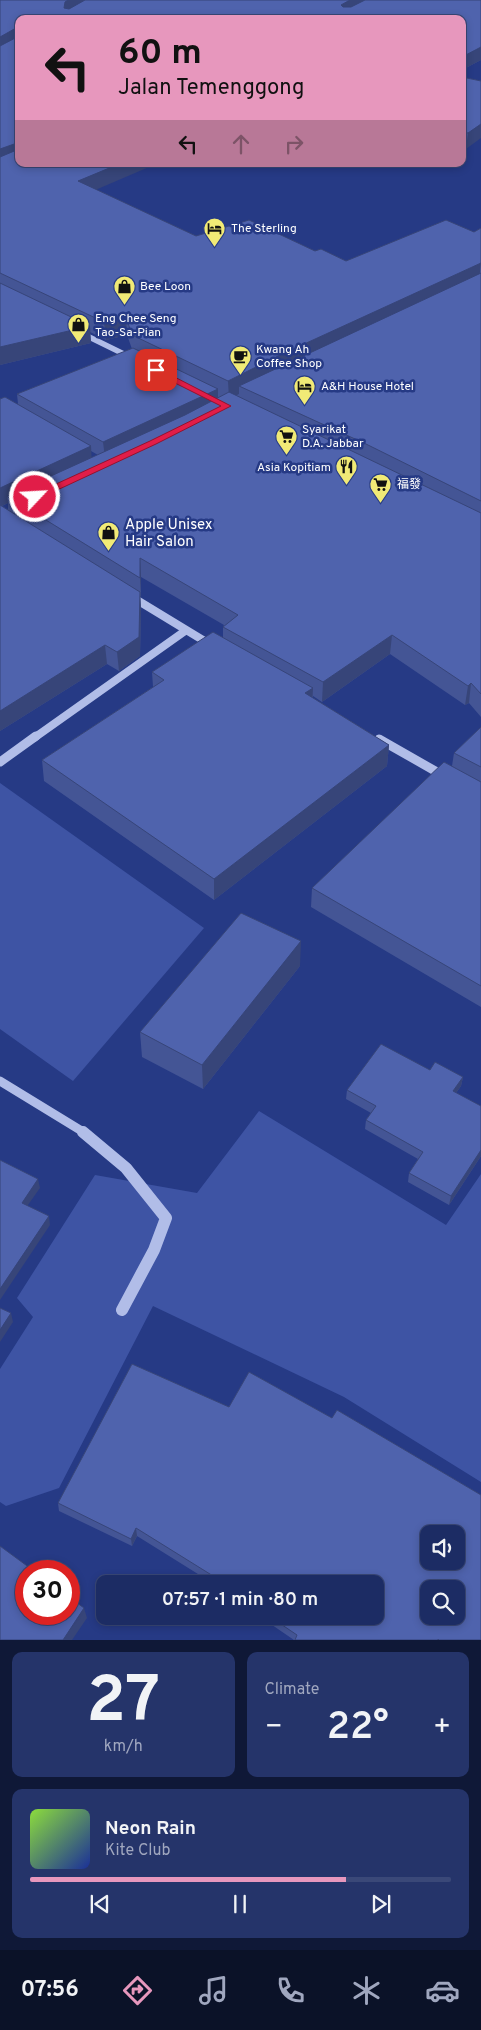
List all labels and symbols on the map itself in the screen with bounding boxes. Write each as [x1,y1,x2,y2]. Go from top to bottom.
hotel icon: The Sterling [203,216,227,247]
place label: The Sterling [231,221,297,237]
shop icon: Bee Loon [112,274,136,305]
place label: Bee Loon [140,279,191,295]
place label: Eng Chee Seng Tao-Sa-Pian [95,311,177,341]
shop icon: Eng Chee Seng Tao-Sa-Pian [67,313,91,344]
place label: Kwang Ah Coffee Shop [256,342,322,372]
cafe icon: Kwang Ah Coffee Shop [228,344,252,375]
pin [135,349,177,391]
hotel icon: A&H House Hotel [293,374,317,405]
place label: A&H House Hotel [321,379,414,395]
place label: Syarikat D.A. Jabbar [302,422,364,452]
supermarket icon: Syarikat D.A. Jabbar [274,424,298,455]
restaurant icon: Asia Kopitiam [335,455,359,486]
place label: Asia Kopitiam [257,460,331,476]
position arrow [8,470,60,522]
supermarket icon: 福發 [369,472,393,503]
place label: 福發 [397,477,421,493]
place label: Apple Unisex Hair Salon [125,516,213,552]
shop icon: Apple Unisex Hair Salon [97,521,121,552]
speed limit sign: 30 [15,1560,80,1625]

